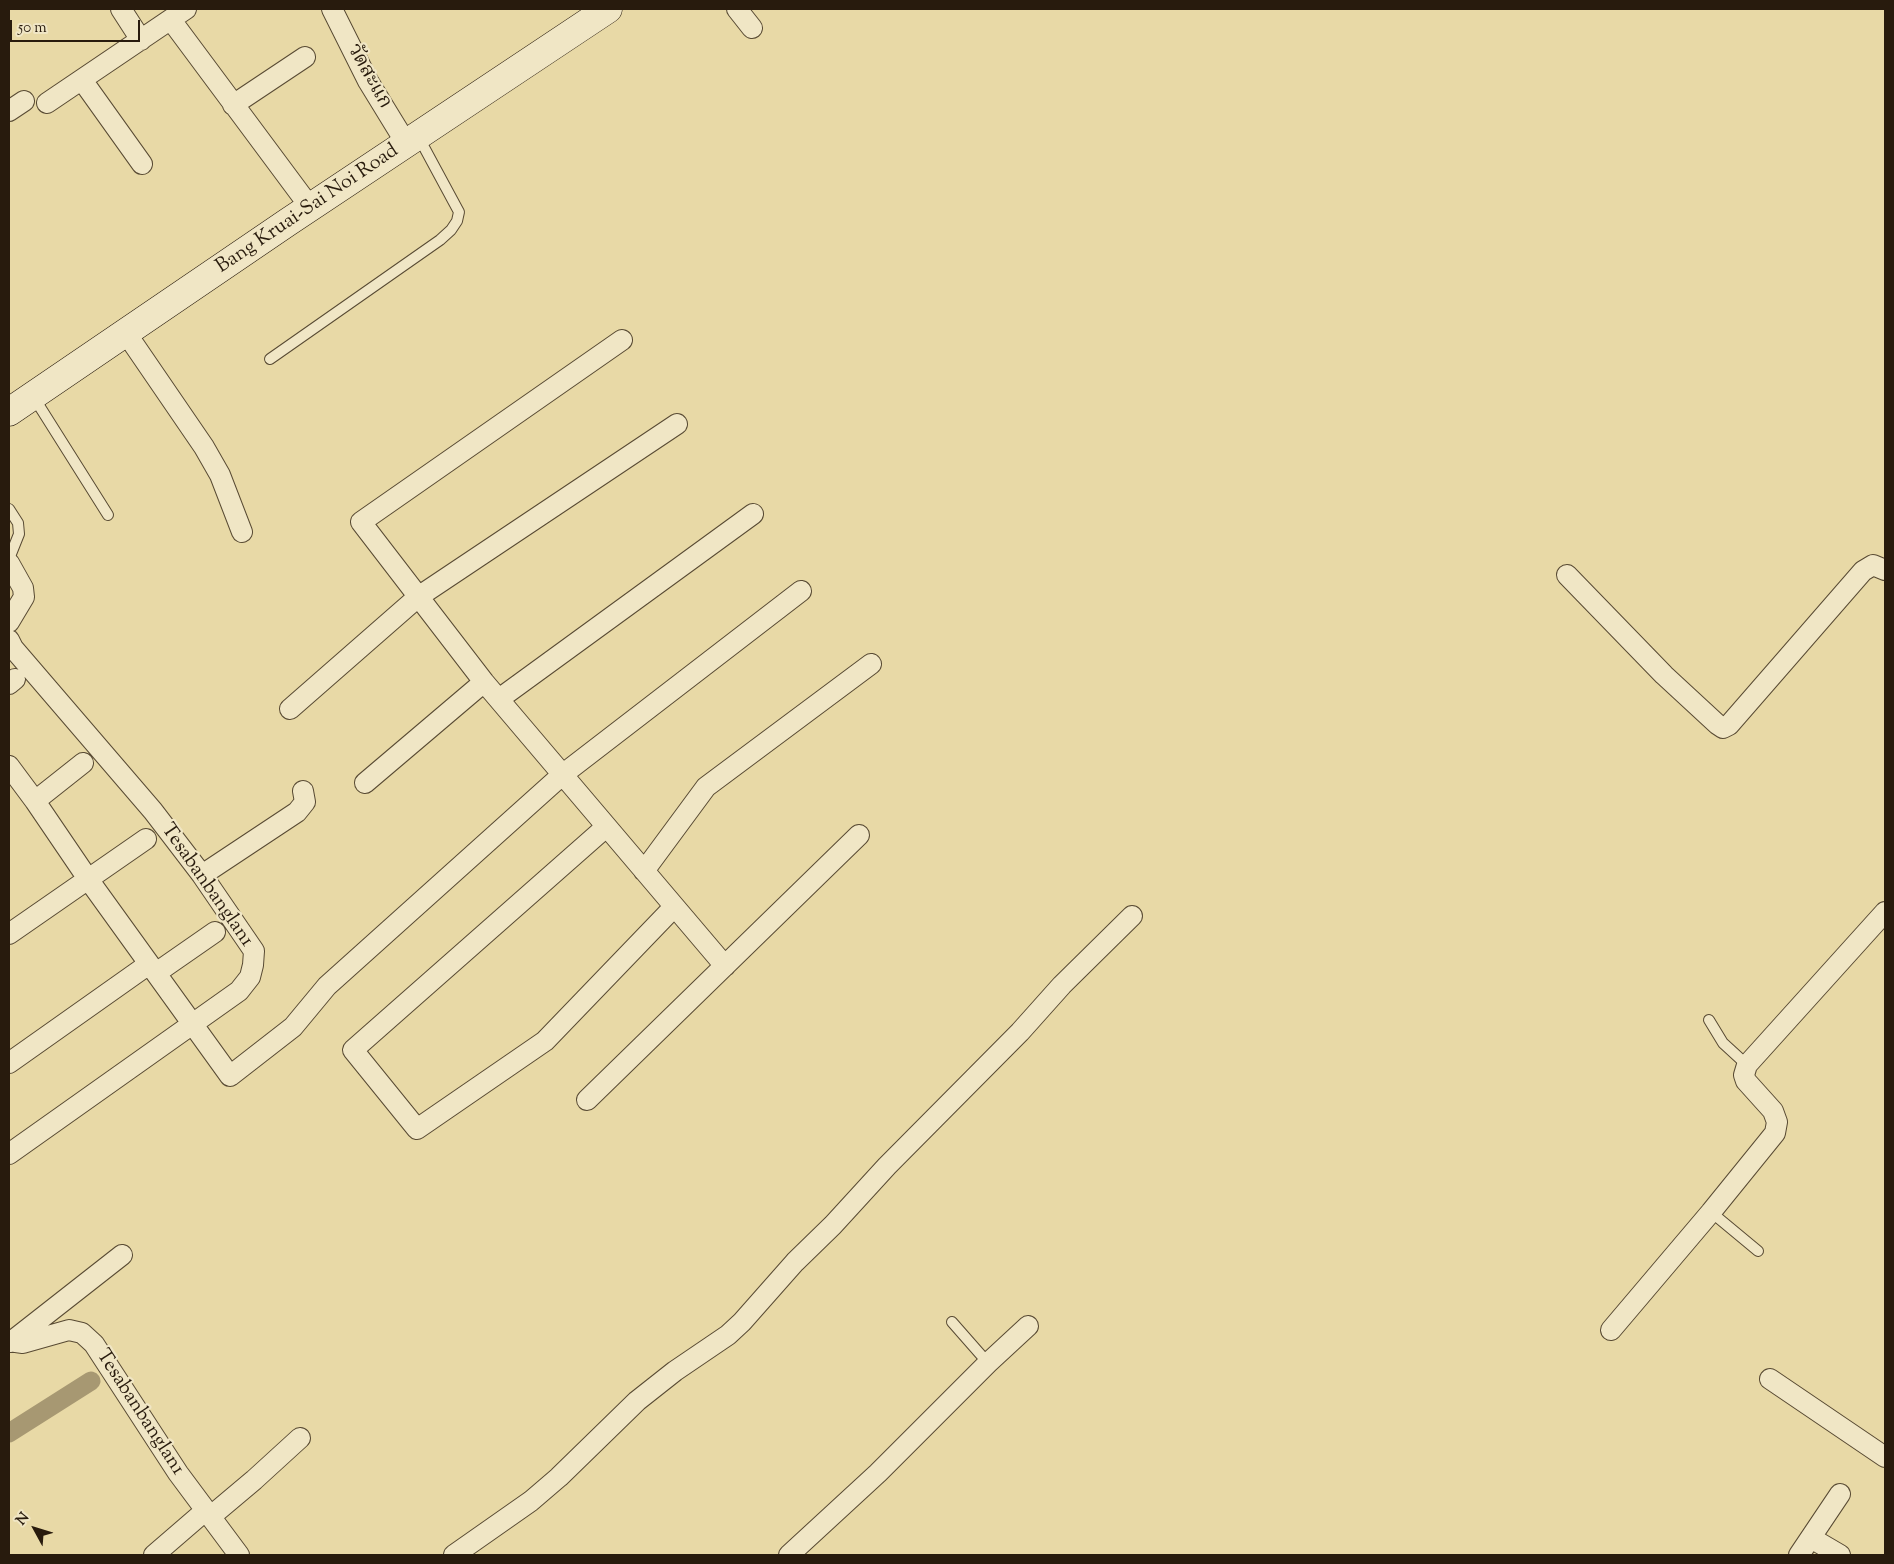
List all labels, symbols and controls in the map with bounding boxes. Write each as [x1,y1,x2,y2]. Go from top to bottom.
scale bar [12,10,142,42]
text: 50 m [18,18,47,39]
street label: วัดสะแก [340,40,396,114]
street label: Bang Kruai-Sai Noi Road [212,140,404,280]
street label: Tesabanbanglan1 [155,820,257,952]
street label: Tesabanbanglan1 [89,1346,189,1480]
north arrow [10,1504,60,1554]
text: N [12,1509,35,1530]

